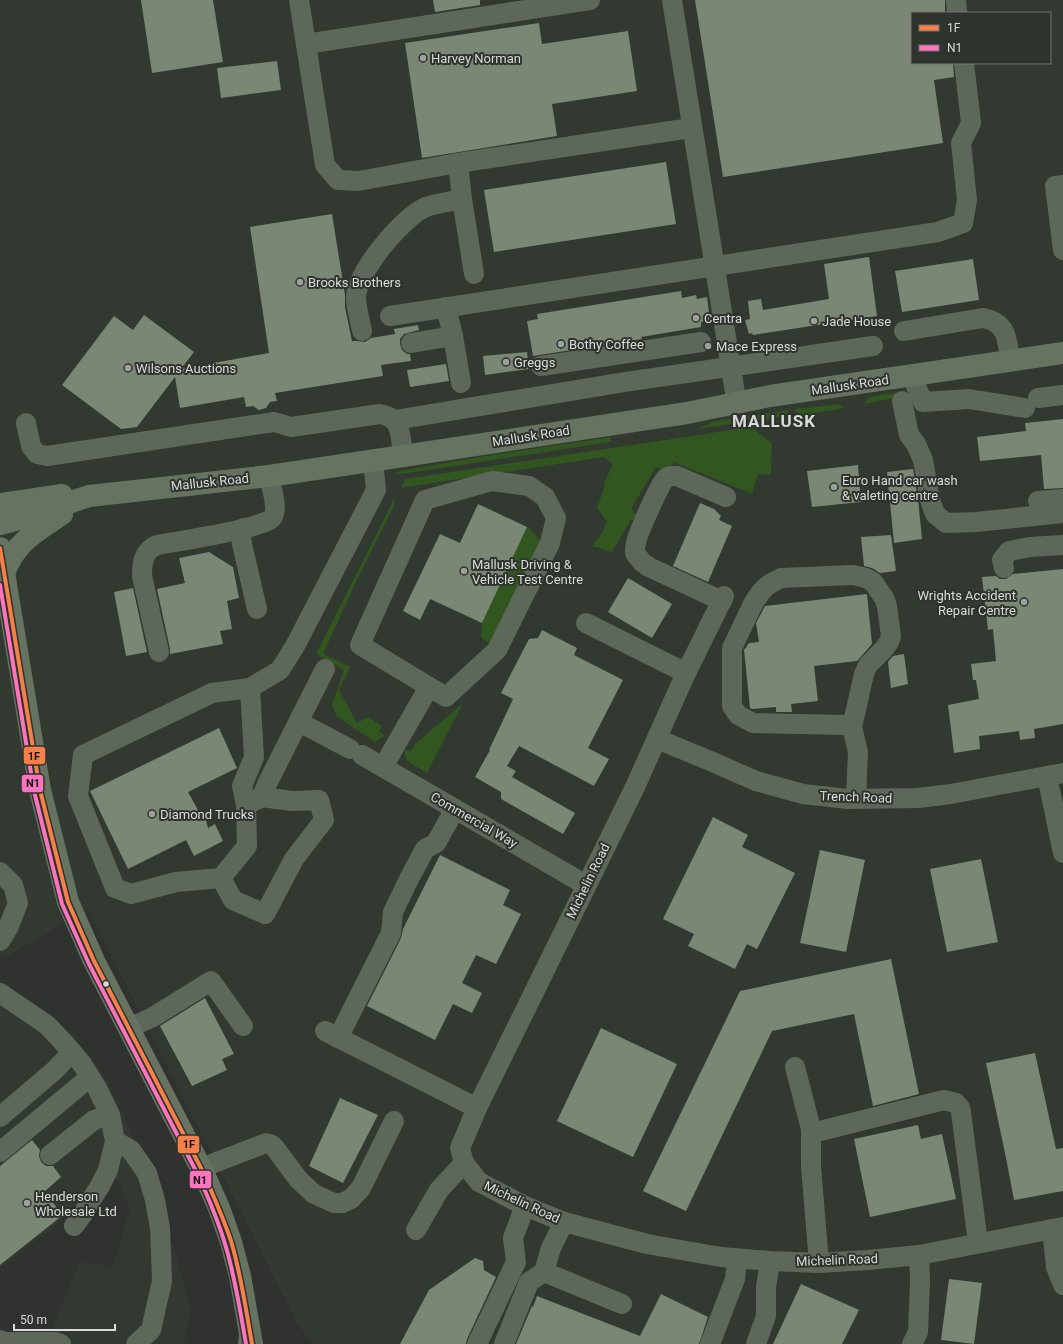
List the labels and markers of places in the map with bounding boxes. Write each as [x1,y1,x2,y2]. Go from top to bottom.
place label: Harvey Norman [431,51,521,66]
marker: Harvey Norman [418,53,428,63]
place label: Brooks Brothers [308,275,401,290]
marker: Brooks Brothers [295,277,305,287]
place label: Centra [704,311,742,326]
marker: Centra [691,313,701,323]
place label: Jade House [822,314,891,329]
marker: Jade House [809,316,819,326]
place label: Bothy Coffee [569,337,644,352]
marker: Bothy Coffee [556,339,566,349]
place label: Mace Express [716,339,797,354]
marker: Mace Express [703,341,713,351]
place label: Greggs [514,355,556,370]
marker: Greggs [501,357,511,367]
place label: Wilsons Auctions [136,361,236,376]
marker: Wilsons Auctions [123,363,133,373]
place label: Euro Hand car wash & valeting centre [842,473,958,503]
marker: Euro Hand car wash & valeting centre [829,482,839,492]
place label: Mallusk Driving & Vehicle Test Centre [472,557,583,587]
marker: Mallusk Driving & Vehicle Test Centre [459,566,469,576]
place label: Wrights Accident Repair Centre [917,588,1016,618]
marker: Wrights Accident Repair Centre [1019,597,1029,607]
place label: Diamond Trucks [160,807,254,822]
marker: Diamond Trucks [147,809,157,819]
unlabelled marker [101,979,111,989]
place label: Henderson Wholesale Ltd [35,1189,117,1219]
marker: Henderson Wholesale Ltd [22,1198,32,1208]

